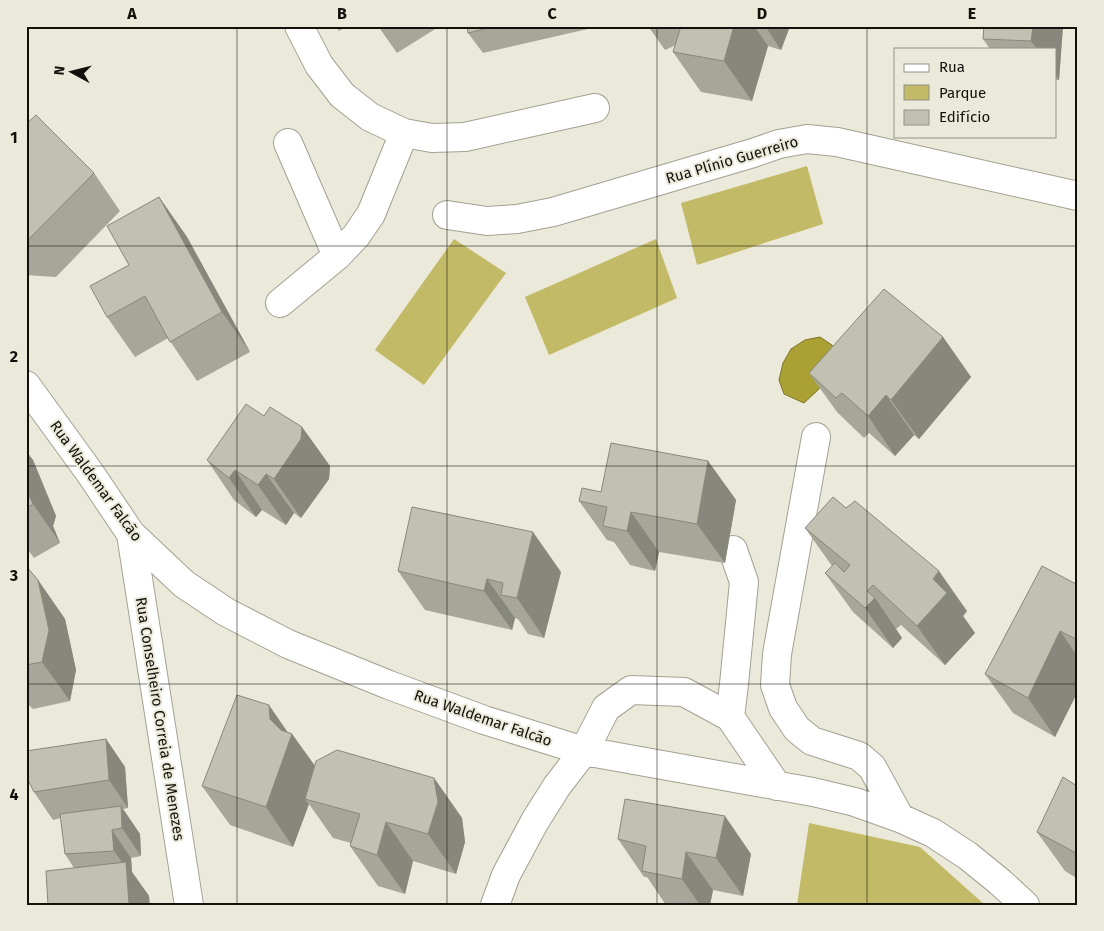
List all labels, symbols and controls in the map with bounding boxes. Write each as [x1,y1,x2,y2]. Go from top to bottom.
text: A [126,4,137,23]
text: B [337,4,347,23]
text: C [547,4,557,23]
text: D [757,4,767,23]
text: E [968,4,976,23]
north arrow [48,48,98,98]
legend [894,48,1056,138]
text: Rua [939,58,965,76]
text: N [51,65,69,76]
text: Parque [939,84,986,102]
text: Edifício [939,108,990,126]
text: 1 [10,128,18,147]
street label: Rua Plínio Guerreiro [664,132,800,188]
text: 2 [10,347,18,366]
street label: Rua Waldemar Falcão [46,417,146,545]
text: 3 [9,566,18,585]
street label: Rua Conselheiro Correia de Menezes [132,596,188,842]
street label: Rua Waldemar Falcão [412,686,554,750]
text: 4 [9,785,19,804]

